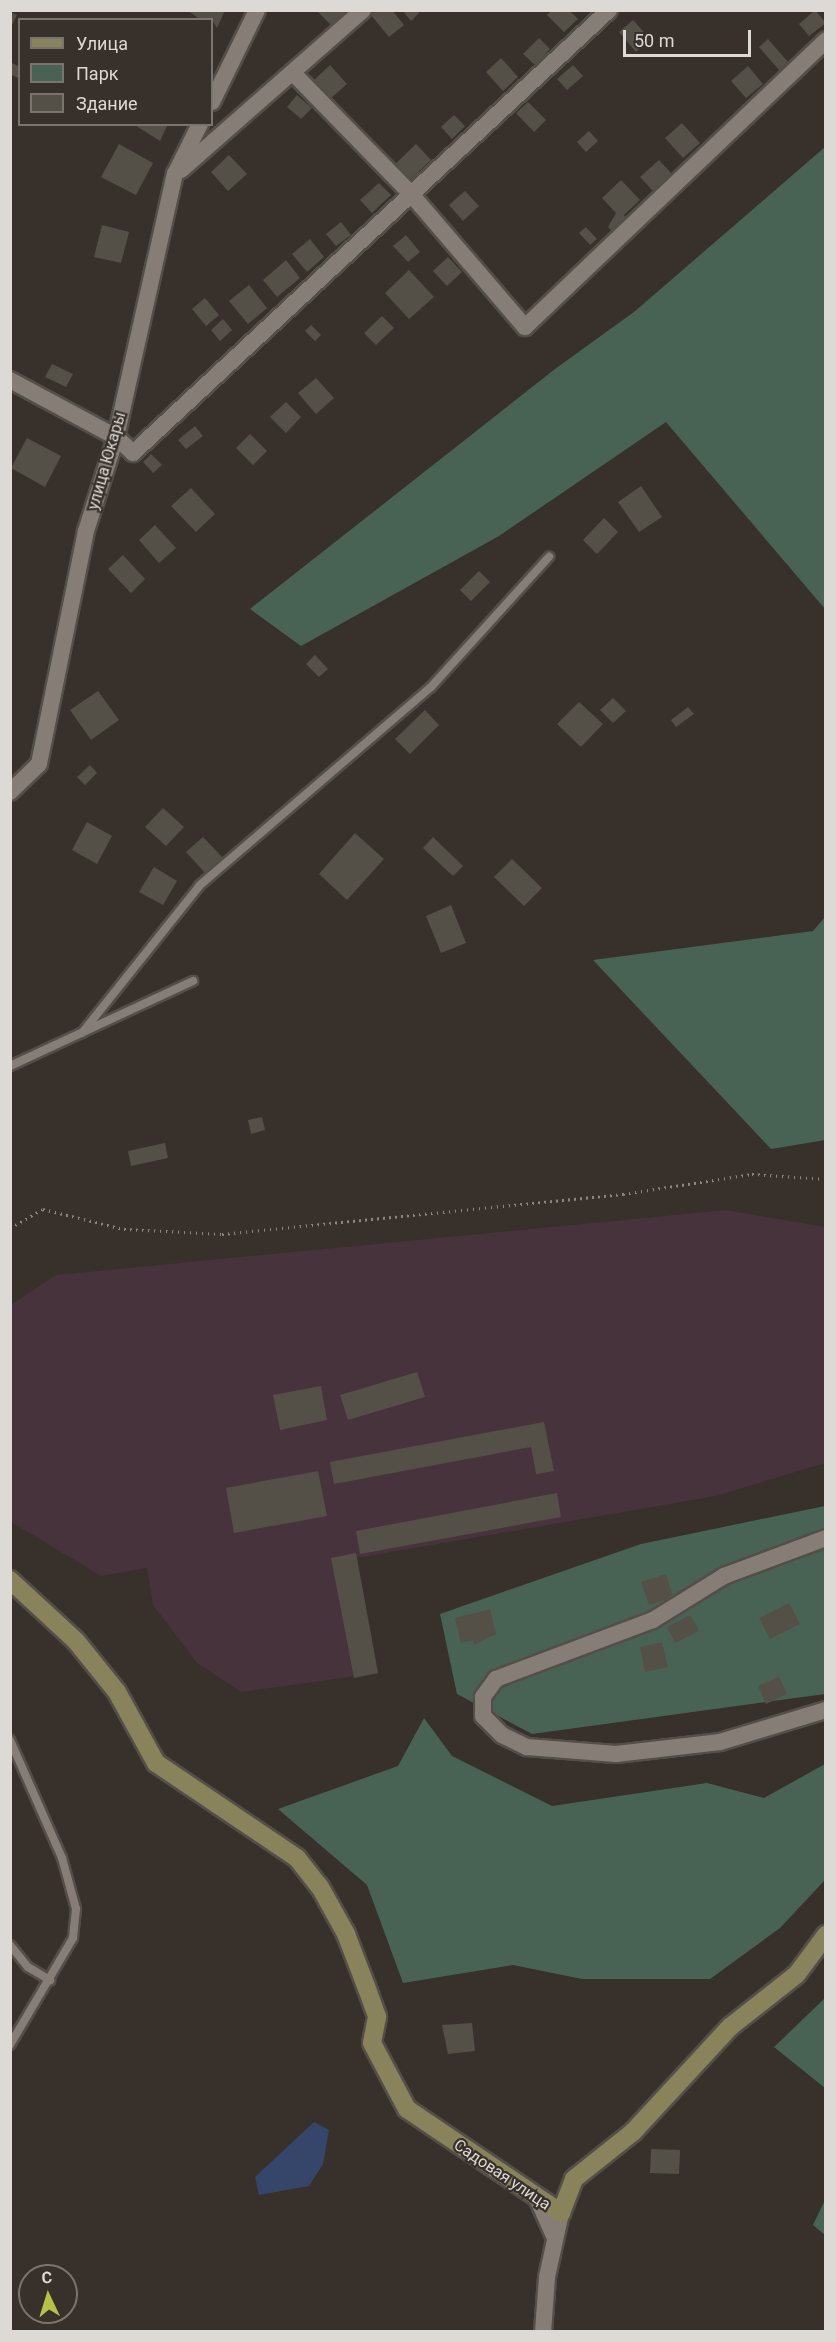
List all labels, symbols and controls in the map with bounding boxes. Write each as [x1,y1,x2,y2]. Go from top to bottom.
legend [18,18,213,126]
scale bar [626,18,754,56]
text: 50 m [634,30,674,51]
text: Улица [76,33,128,54]
text: Парк [76,63,118,84]
text: Здание [76,93,138,114]
street label: улица Юкары [84,410,130,512]
street label: Садовая улица [450,2136,554,2214]
north arrow [18,2264,78,2324]
text: С [41,2268,53,2287]

